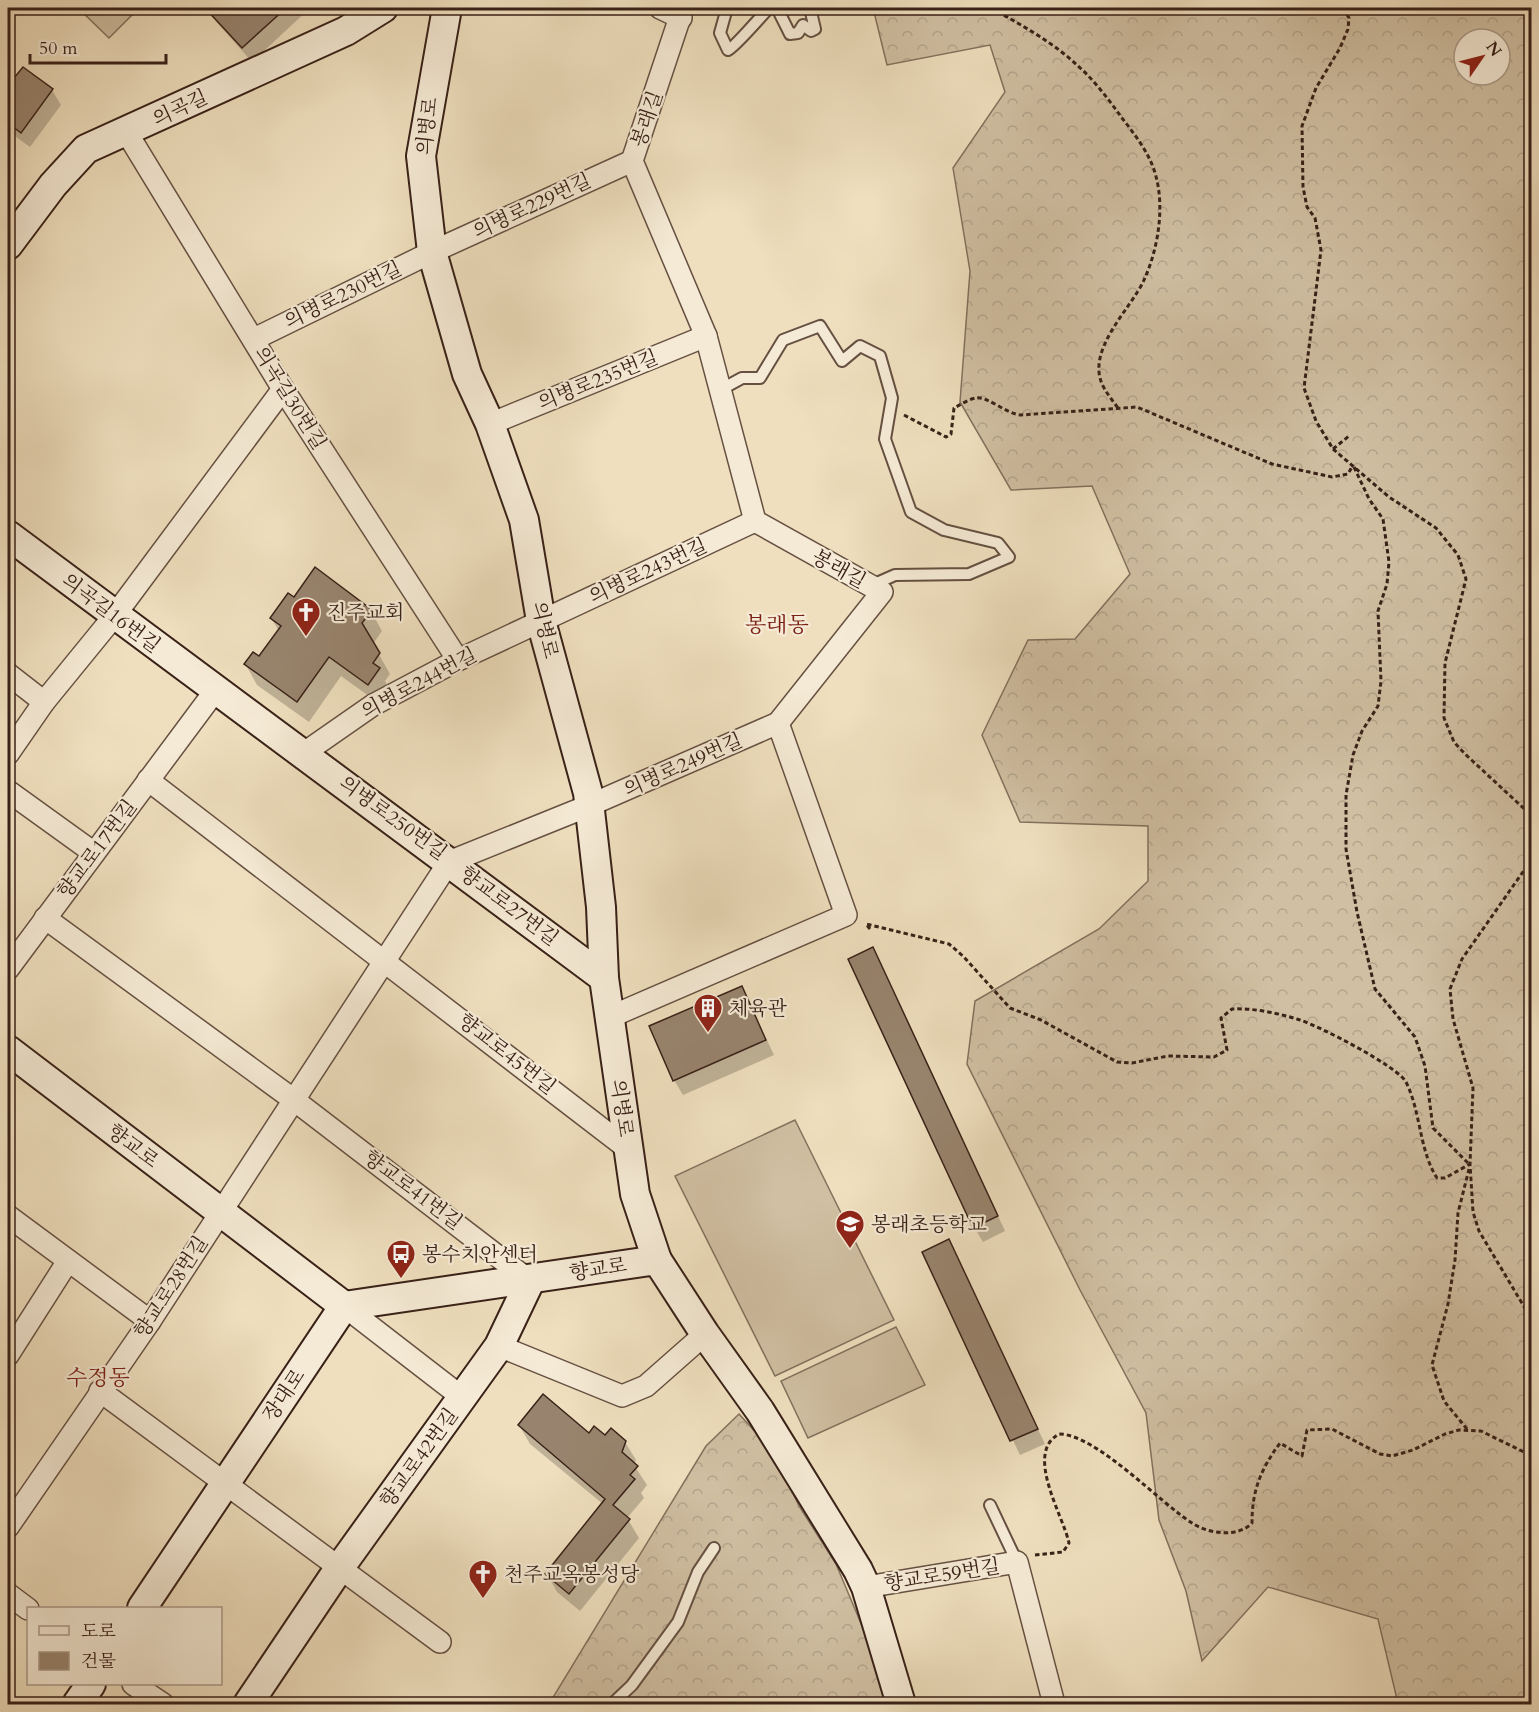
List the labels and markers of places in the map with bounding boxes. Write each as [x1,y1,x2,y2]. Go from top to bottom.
church icon: 진주교회 [290,596,322,638]
place label: 진주교회 [327,599,404,626]
building icon: 체육관 [692,992,724,1034]
place label: 체육관 [729,995,788,1022]
school or university icon: 봉래초등학교 [834,1208,866,1250]
place label: 봉래초등학교 [871,1211,988,1238]
bus stop icon: 봉수치안센터 [385,1238,417,1280]
place label: 봉수치안센터 [422,1241,538,1268]
church icon: 천주교옥봉성당 [467,1558,499,1600]
place label: 천주교옥봉성당 [504,1561,640,1588]

